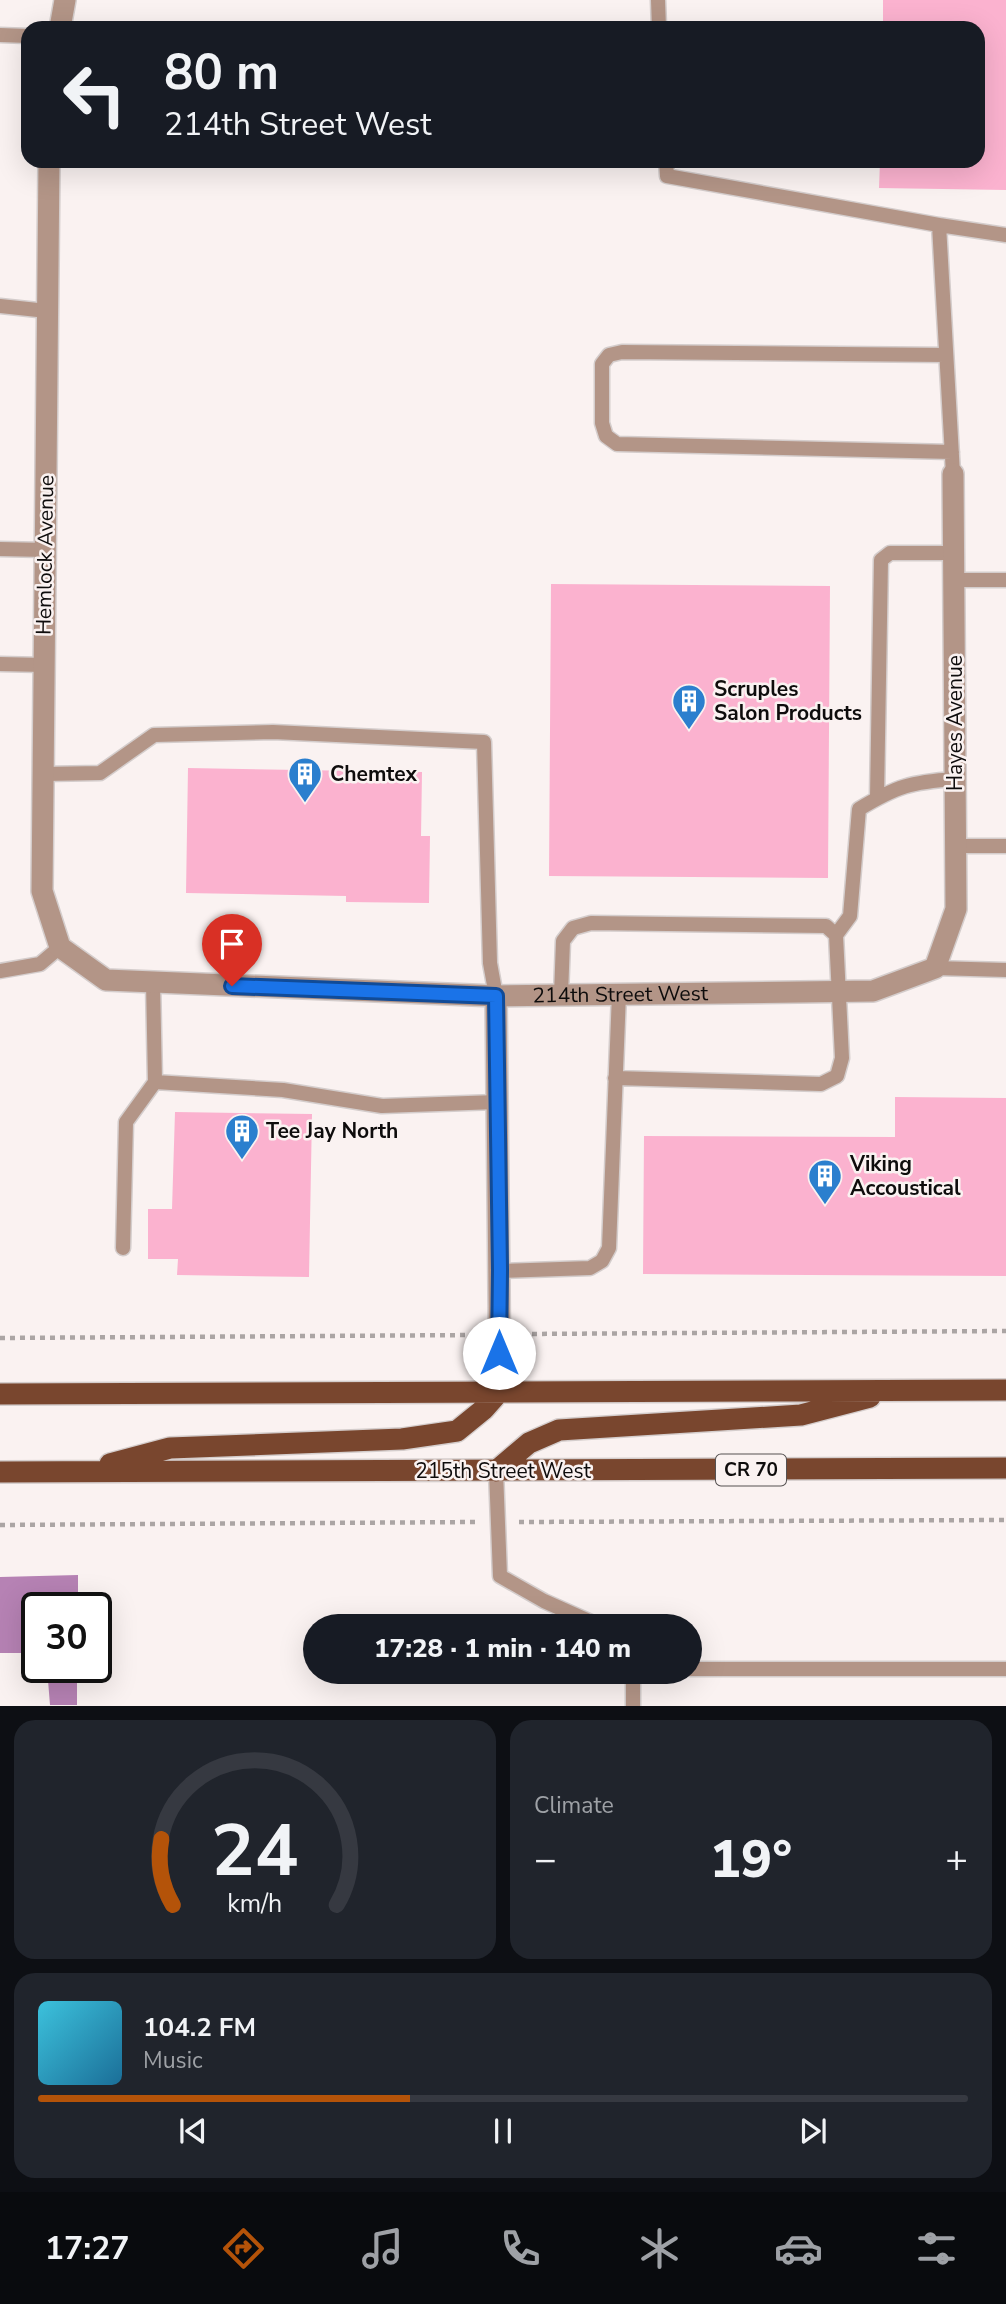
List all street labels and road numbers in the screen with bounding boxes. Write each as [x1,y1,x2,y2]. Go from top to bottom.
street label: Hemlock Avenue [30,475,60,635]
street label: Hayes Avenue [941,655,969,791]
street label: 214th Street West [532,979,709,1010]
road number: CR 70 [716,1454,786,1486]
street label: 215th Street West [415,1457,591,1485]

